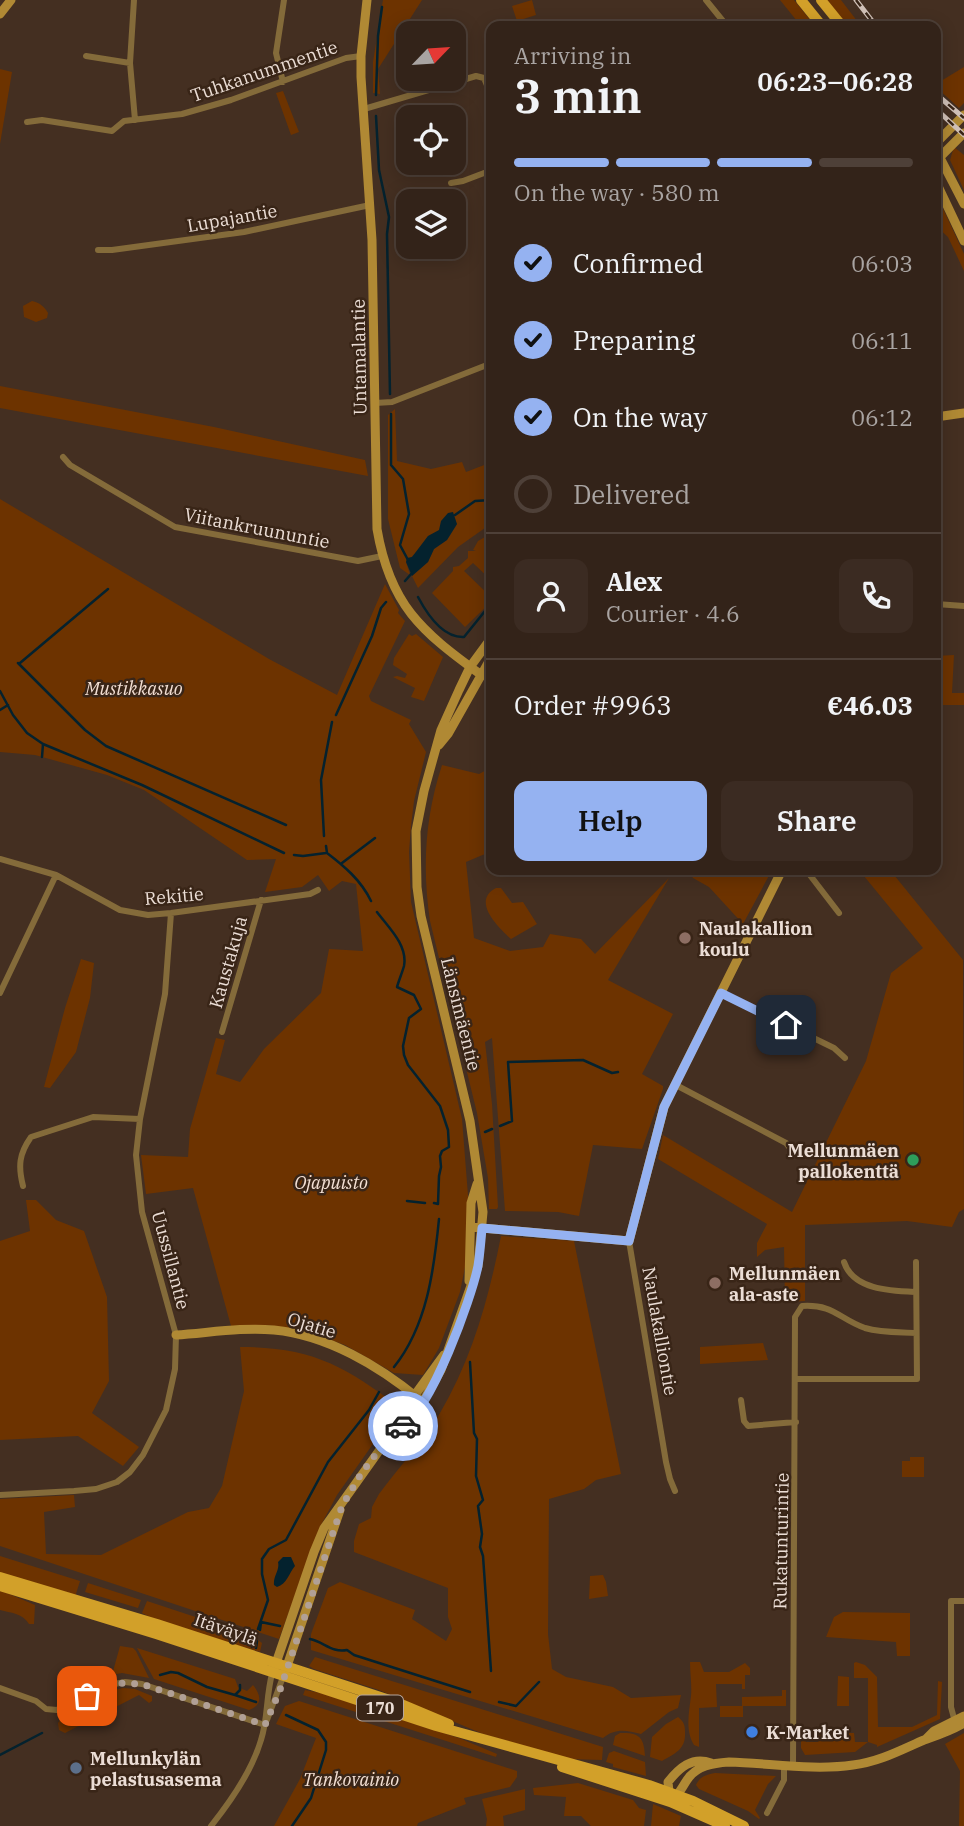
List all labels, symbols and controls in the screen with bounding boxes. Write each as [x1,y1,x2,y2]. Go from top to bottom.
north arrow [396,21,466,91]
map controls [396,21,466,259]
street label: Tuhkanummentie [188,35,340,107]
text: Arriving in [514,40,631,70]
text: 06:23–06:28 [757,64,913,98]
text: 3 min [514,66,642,126]
button: locate [396,105,466,175]
text: On the way · 580 m [514,177,720,207]
button: layers [396,189,466,259]
street label: Lupajantie [185,199,279,237]
icon: check [514,244,552,282]
text: Confirmed [573,246,704,280]
text: 06:03 [851,248,913,278]
street label: Untamalantie [346,299,372,415]
icon: check [514,321,552,359]
text: Preparing [573,323,695,357]
text: 06:11 [851,325,913,355]
icon: check [514,398,552,436]
text: On the way [573,400,707,434]
text: 06:12 [851,402,913,432]
text: Delivered [573,477,690,511]
street label: Viitankruununtie [182,503,332,553]
button: person [514,559,588,633]
button: phone [839,559,913,633]
text: Alex [606,564,662,598]
text: Courier · 4.6 [606,598,740,628]
park label: Mustikkasuo [84,677,183,700]
text: Order #9963 [514,688,672,722]
text: €46.03 [827,688,913,722]
button: Help [514,781,707,861]
button: Share [721,781,913,861]
street label: Rekitie [143,882,205,910]
street label: Kaustakuja [204,913,252,1011]
place label: Naulakallion koulu [699,917,813,961]
marker: Naulakallion koulu [677,930,693,946]
street label: Länsimäentie [436,955,486,1073]
pin [756,995,816,1055]
icon: home [767,1006,805,1044]
place label: Mellunmäen pallokenttä [788,1139,899,1183]
marker: Mellunmäen pallokenttä [905,1152,921,1168]
park label: Ojapuisto [294,1171,368,1194]
street label: Uussillantie [147,1208,195,1312]
place label: Mellunmäen ala-aste [729,1262,841,1306]
street label: Naulakalliontie [637,1265,683,1397]
marker: Mellunmäen ala-aste [707,1275,723,1291]
street label: Ojatie [285,1307,339,1343]
courier [368,1391,438,1461]
icon: car [384,1407,422,1445]
street label: Rukatunturintie [768,1472,794,1610]
street label: Itäväylä [191,1607,261,1651]
pin [57,1666,117,1726]
icon: bag [68,1677,106,1715]
road number: 170 [357,1696,403,1720]
place label: K-Market [766,1721,849,1744]
marker: K-Market [744,1724,760,1740]
place label: Mellunkylän pelastusasema [90,1747,222,1791]
marker: Mellunkylän pelastusasema [68,1760,84,1776]
park label: Tankovainio [303,1768,399,1791]

